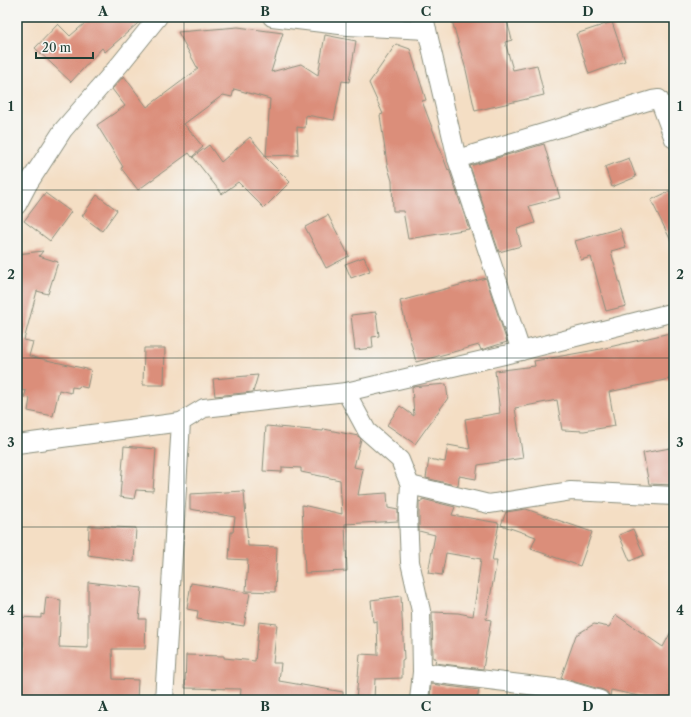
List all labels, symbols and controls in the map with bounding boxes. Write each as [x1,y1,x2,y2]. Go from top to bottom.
text: A [97,3,109,19]
text: B [260,3,270,19]
text: C [421,3,431,19]
text: D [582,3,594,19]
scale bar [36,34,93,60]
text: 20 m [42,40,71,55]
text: 1 [8,98,14,114]
text: 1 [677,98,683,114]
text: 2 [7,266,15,282]
text: 2 [676,266,684,282]
text: 3 [7,434,15,450]
text: 3 [676,434,684,450]
text: 4 [7,602,15,618]
text: 4 [676,602,684,618]
text: A [97,698,109,714]
text: B [260,698,270,714]
text: C [421,698,431,714]
text: D [582,698,594,714]

